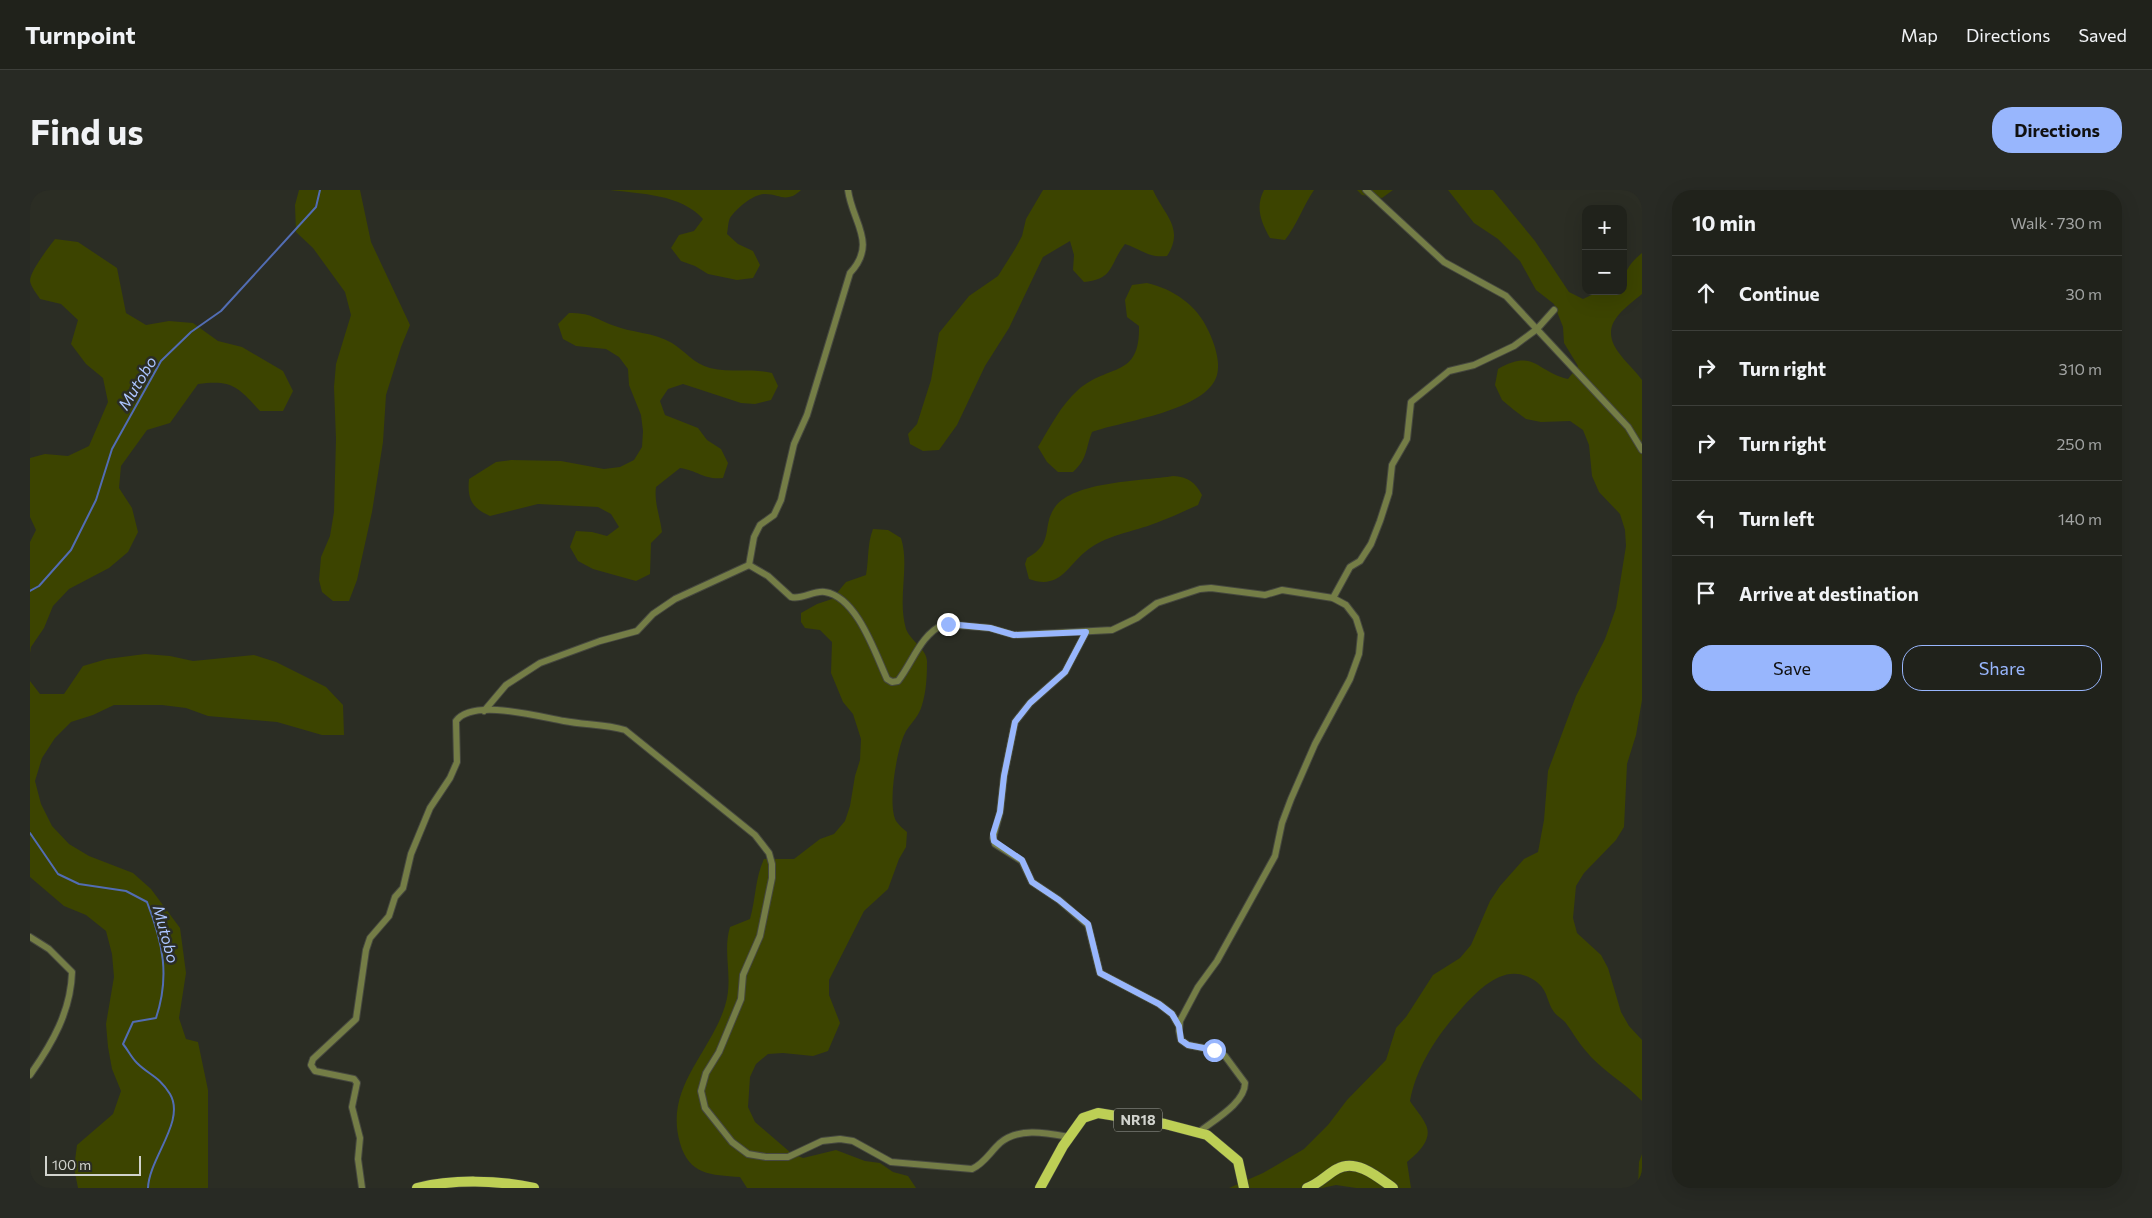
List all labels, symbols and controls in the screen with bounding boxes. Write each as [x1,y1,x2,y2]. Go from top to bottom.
text: Turnpoint [25,20,136,49]
text: Map [1901,24,1938,46]
text: Directions [1966,24,2050,46]
text: Saved [2078,24,2127,46]
button: Directions [1992,107,2122,153]
text: Find us [30,109,144,152]
map controls [1582,205,1627,295]
button: + [1582,205,1627,250]
text: 10 min [1692,210,1756,235]
text: Walk · 730 m [2010,213,2102,232]
button: − [1582,250,1627,295]
icon: ahead [1692,279,1720,307]
text: Continue [1739,282,1819,305]
text: 30 m [2065,284,2102,303]
water label: Mutobo [113,352,160,413]
icon: right [1692,354,1720,382]
text: Turn right [1739,357,1826,380]
text: 310 m [2059,359,2102,378]
icon: right [1692,429,1720,457]
text: Turn right [1739,432,1826,455]
text: 250 m [2056,434,2102,453]
icon: left [1692,504,1720,532]
text: Turn left [1739,507,1814,530]
text: 140 m [2058,509,2102,528]
icon: arrive [1692,579,1720,607]
text: Arrive at destination [1739,582,1919,605]
route end [937,613,960,636]
button: Save [1692,645,1892,691]
button: Share [1902,645,2102,691]
water label: Mutobo [150,903,183,965]
route start [1203,1039,1226,1062]
road number: NR18 [1114,1108,1162,1132]
scale bar [45,1153,141,1176]
text: 100 m [52,1156,91,1173]

